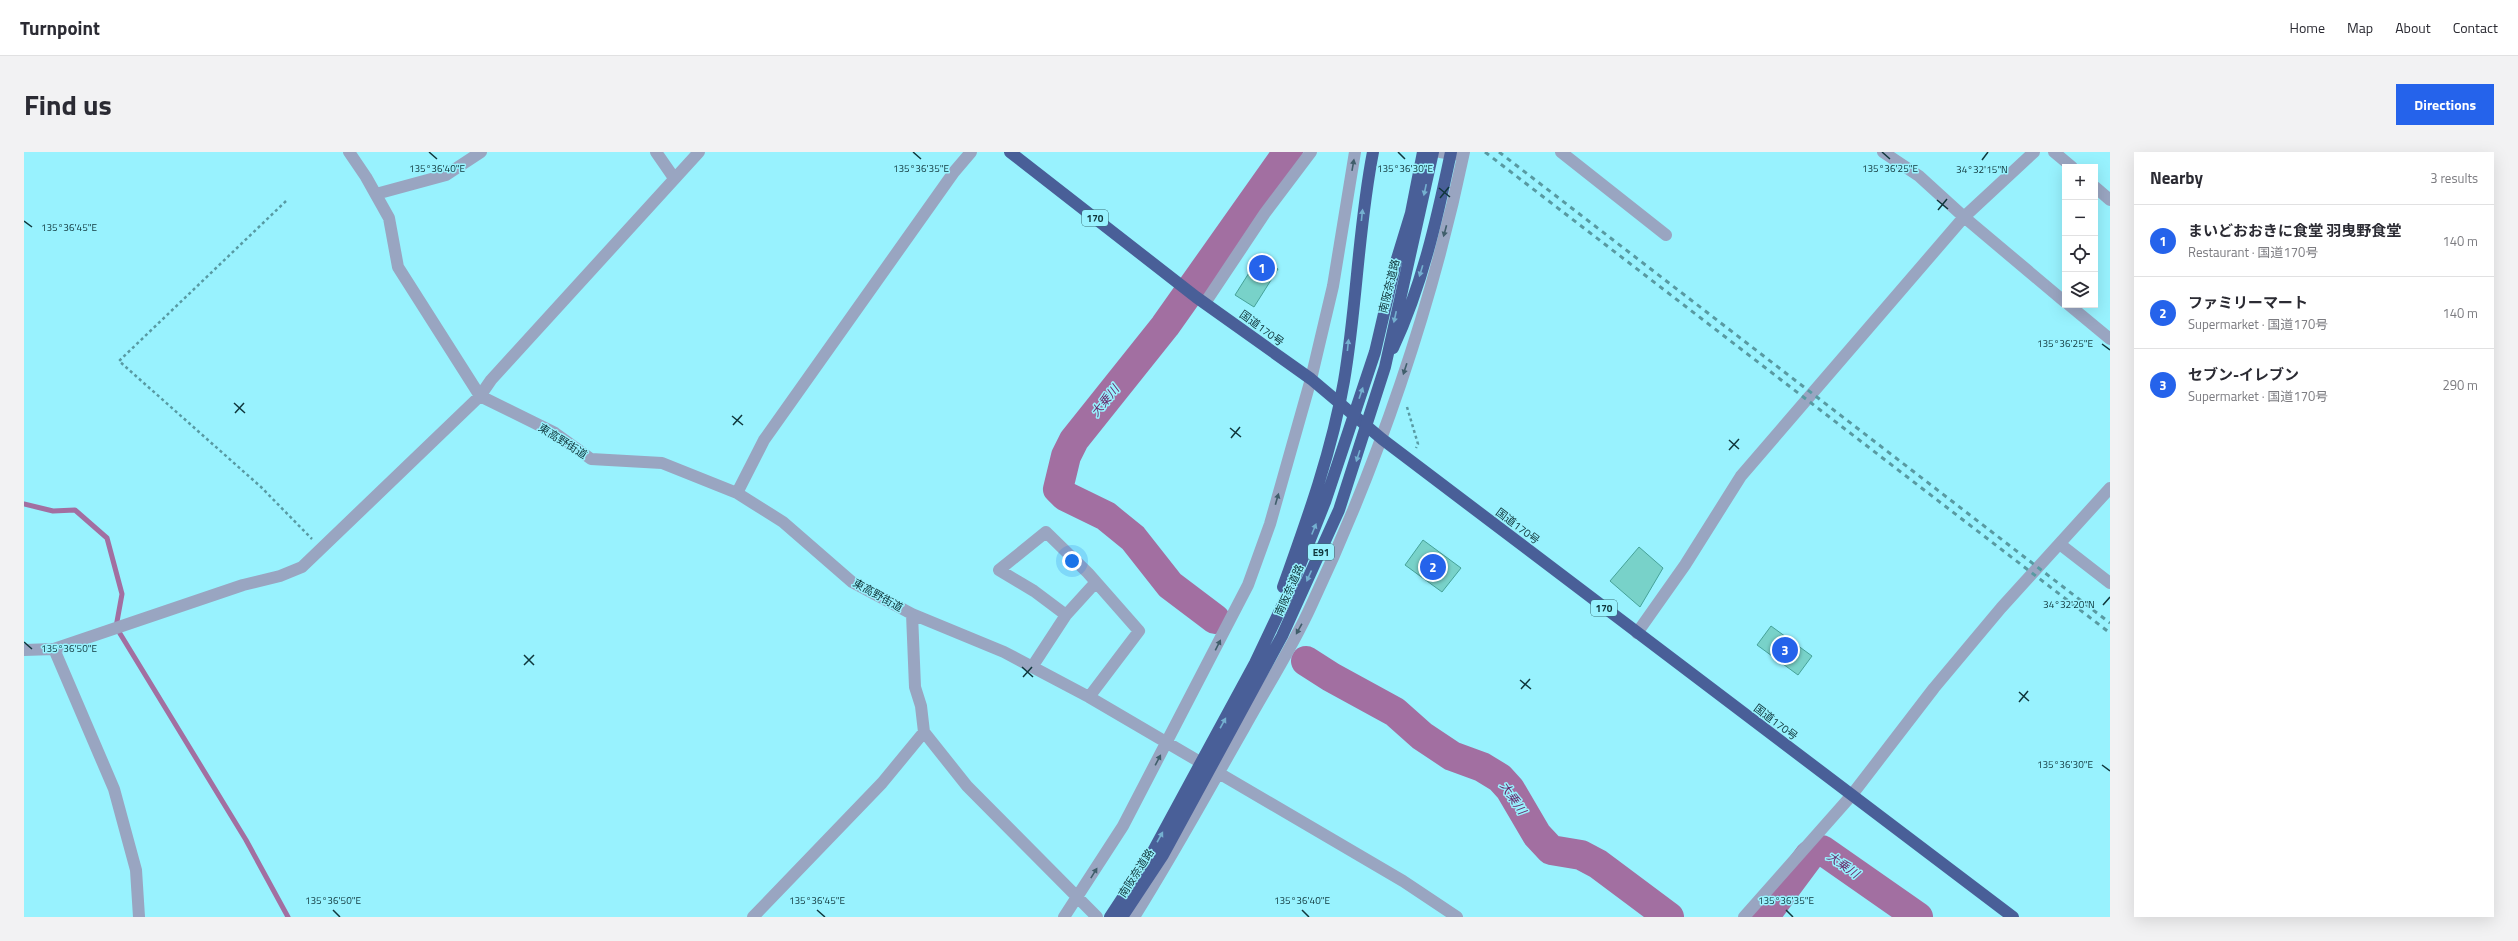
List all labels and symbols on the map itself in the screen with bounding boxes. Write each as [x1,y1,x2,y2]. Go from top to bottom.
one-way arrow [1350,159,1356,171]
text: 135°36'40"E [409,161,466,176]
text: 135°36'35"E [893,161,950,176]
text: 135°36'30"E [1377,161,1434,176]
text: 135°36'25"E [1862,161,1919,176]
text: 34°32'15"N [1956,162,2008,177]
one-way arrow [1422,184,1428,196]
one-way arrow [1358,209,1365,221]
road number: 170 [1082,210,1108,226]
text: 135°36'45"E [41,220,98,235]
one-way arrow [1442,225,1448,237]
pin: 1 [1249,253,1275,283]
street label: 南阪奈道路 [1375,257,1403,315]
one-way arrow [1418,266,1424,278]
street label: 国道170号 [1236,306,1288,350]
one-way arrow [1392,311,1398,323]
text: 135°36'25"E [2037,336,2094,351]
one-way arrow [1345,339,1352,351]
one-way arrow [1401,363,1407,375]
water label: 大乗川 [1086,379,1125,421]
one-way arrow [1358,387,1364,399]
street label: 東高野街道 [535,420,591,462]
one-way arrow [1354,450,1360,462]
one-way arrow [1274,492,1280,504]
street label: 国道170号 [1493,504,1543,548]
one-way arrow [1311,524,1317,535]
road number: E91 [1308,544,1334,560]
your location [1062,551,1082,571]
pin: 2 [1420,552,1446,582]
street label: 南阪奈道路 [1271,562,1307,618]
one-way arrow [1306,570,1313,582]
street label: 東高野街道 [850,575,906,615]
text: 34°32'20"N [2043,597,2095,612]
road number: 170 [1591,600,1617,616]
one-way arrow [1296,623,1303,635]
pin: 3 [1772,635,1798,665]
one-way arrow [1214,639,1221,650]
text: 135°36'50"E [41,641,98,656]
street label: 国道170号 [1751,700,1801,744]
one-way arrow [1219,717,1226,728]
one-way arrow [1155,754,1161,766]
text: 135°36'30"E [2037,757,2094,772]
water label: 大乗川 [1495,777,1532,820]
one-way arrow [1157,831,1164,843]
street label: 南阪奈道路 [1114,846,1158,900]
water label: 大乗川 [1823,846,1865,884]
one-way arrow [1090,868,1098,878]
text: 135°36'50"E [305,893,362,908]
text: 135°36'45"E [789,893,846,908]
text: 135°36'40"E [1274,893,1331,908]
text: 135°36'35"E [1758,893,1815,908]

